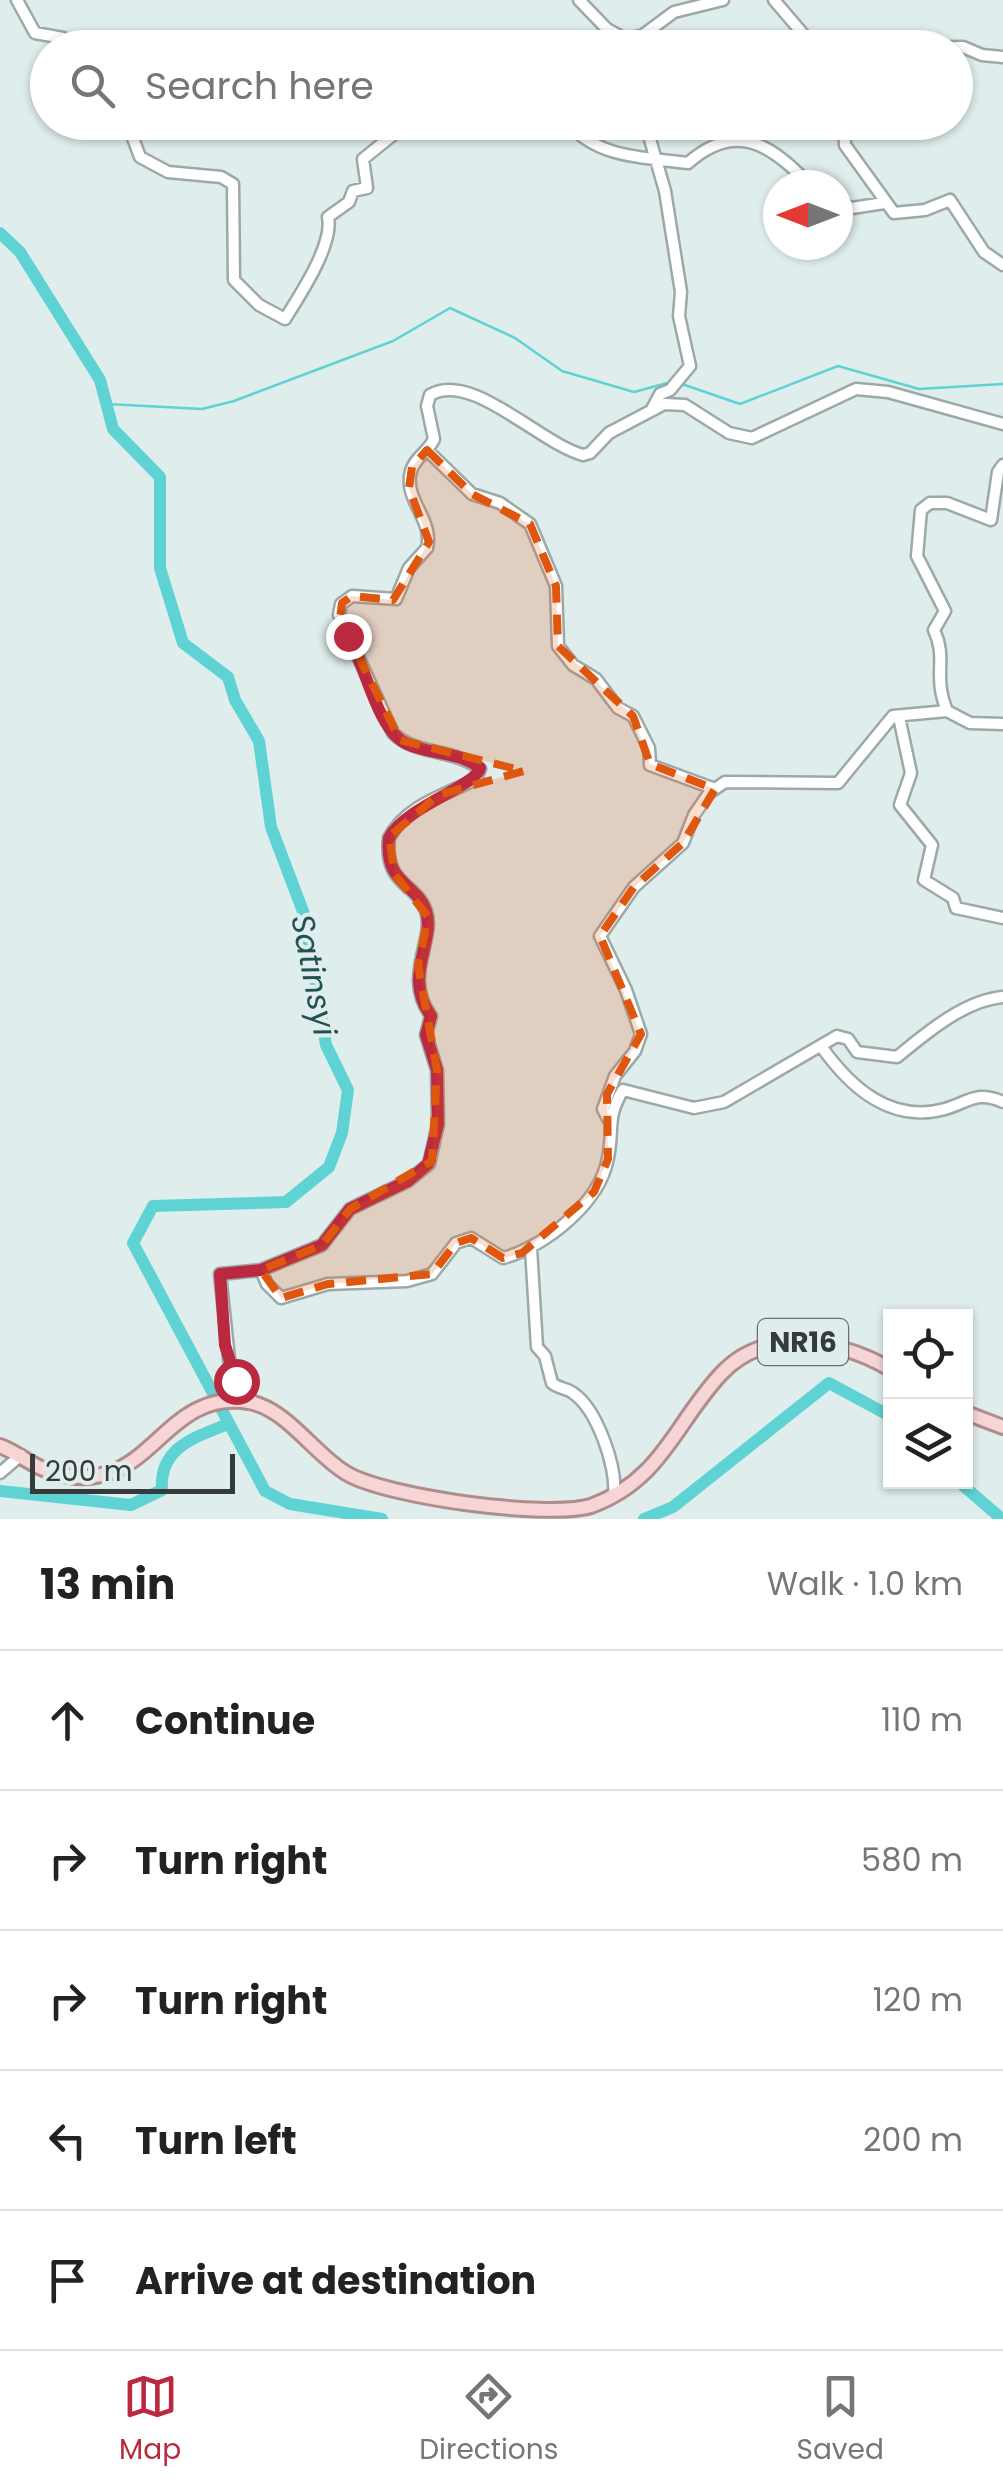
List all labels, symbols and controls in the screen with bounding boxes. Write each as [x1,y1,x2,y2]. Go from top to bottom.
search box [30,30,973,140]
icon: search [65,58,120,113]
text: Search here [145,59,374,112]
north arrow [763,170,853,260]
route end [326,614,372,660]
water label: Satinsyi [280,910,348,1041]
map controls [883,1309,973,1489]
button: locate [883,1309,973,1399]
road number: NR16 [758,1319,848,1365]
route start [214,1359,260,1405]
button: layers [883,1399,973,1489]
scale bar [30,1449,235,1494]
text: 200 m [45,1452,133,1491]
text: 13 min [40,1555,175,1614]
text: Walk · 1.0 km [767,1561,963,1606]
icon: ahead [40,1693,95,1748]
text: Continue [135,1694,315,1747]
text: 110 m [881,1697,963,1742]
icon: right [40,1833,95,1888]
text: Turn right [135,1834,327,1887]
text: 580 m [861,1837,963,1882]
icon: right [40,1973,95,2028]
text: Turn right [135,1974,327,2027]
text: 120 m [873,1977,963,2022]
icon: left [40,2113,95,2168]
text: Turn left [135,2114,297,2167]
text: 200 m [863,2117,963,2162]
icon: arrive [40,2253,95,2308]
text: Arrive at destination [135,2254,536,2307]
tab: Map [119,2369,181,2471]
tab: Directions [419,2369,558,2471]
tab: Saved [797,2369,884,2471]

